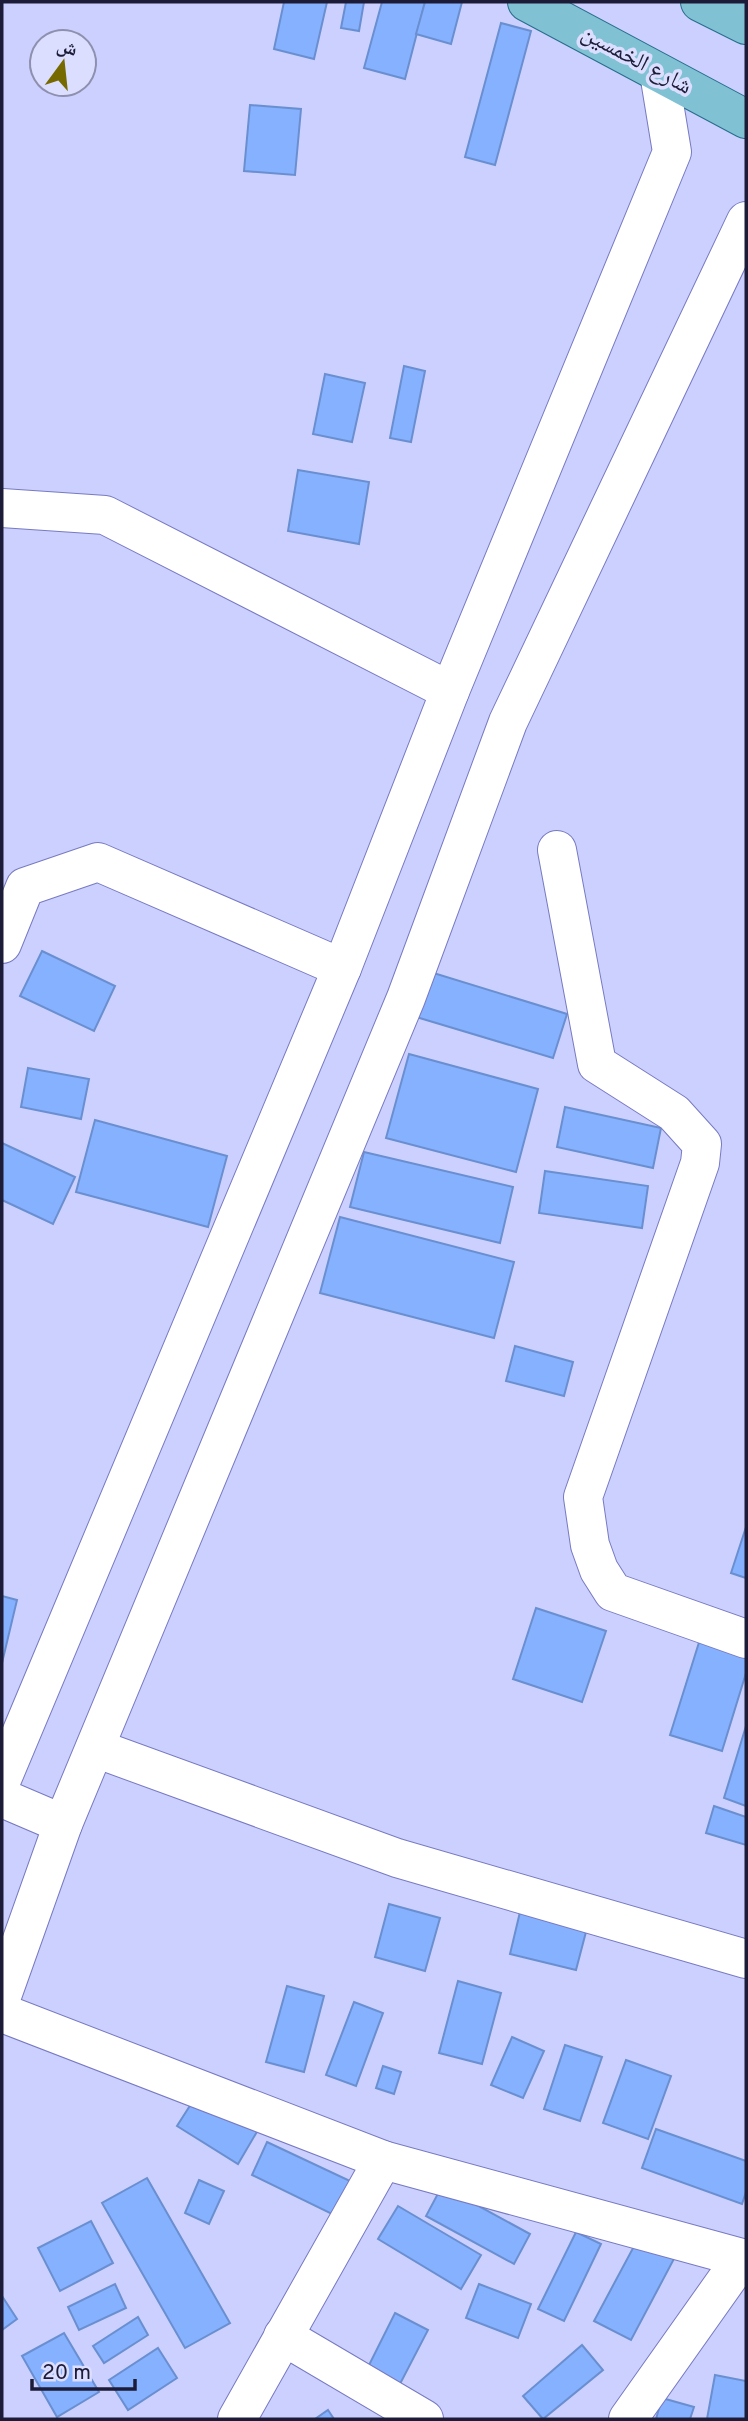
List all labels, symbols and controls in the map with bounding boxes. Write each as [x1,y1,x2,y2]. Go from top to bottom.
street label: شارع الخمسين [576,20,696,102]
north arrow [28,28,98,98]
text: ش [54,34,80,63]
scale bar [32,2348,135,2392]
text: 20 m [42,2360,91,2387]

